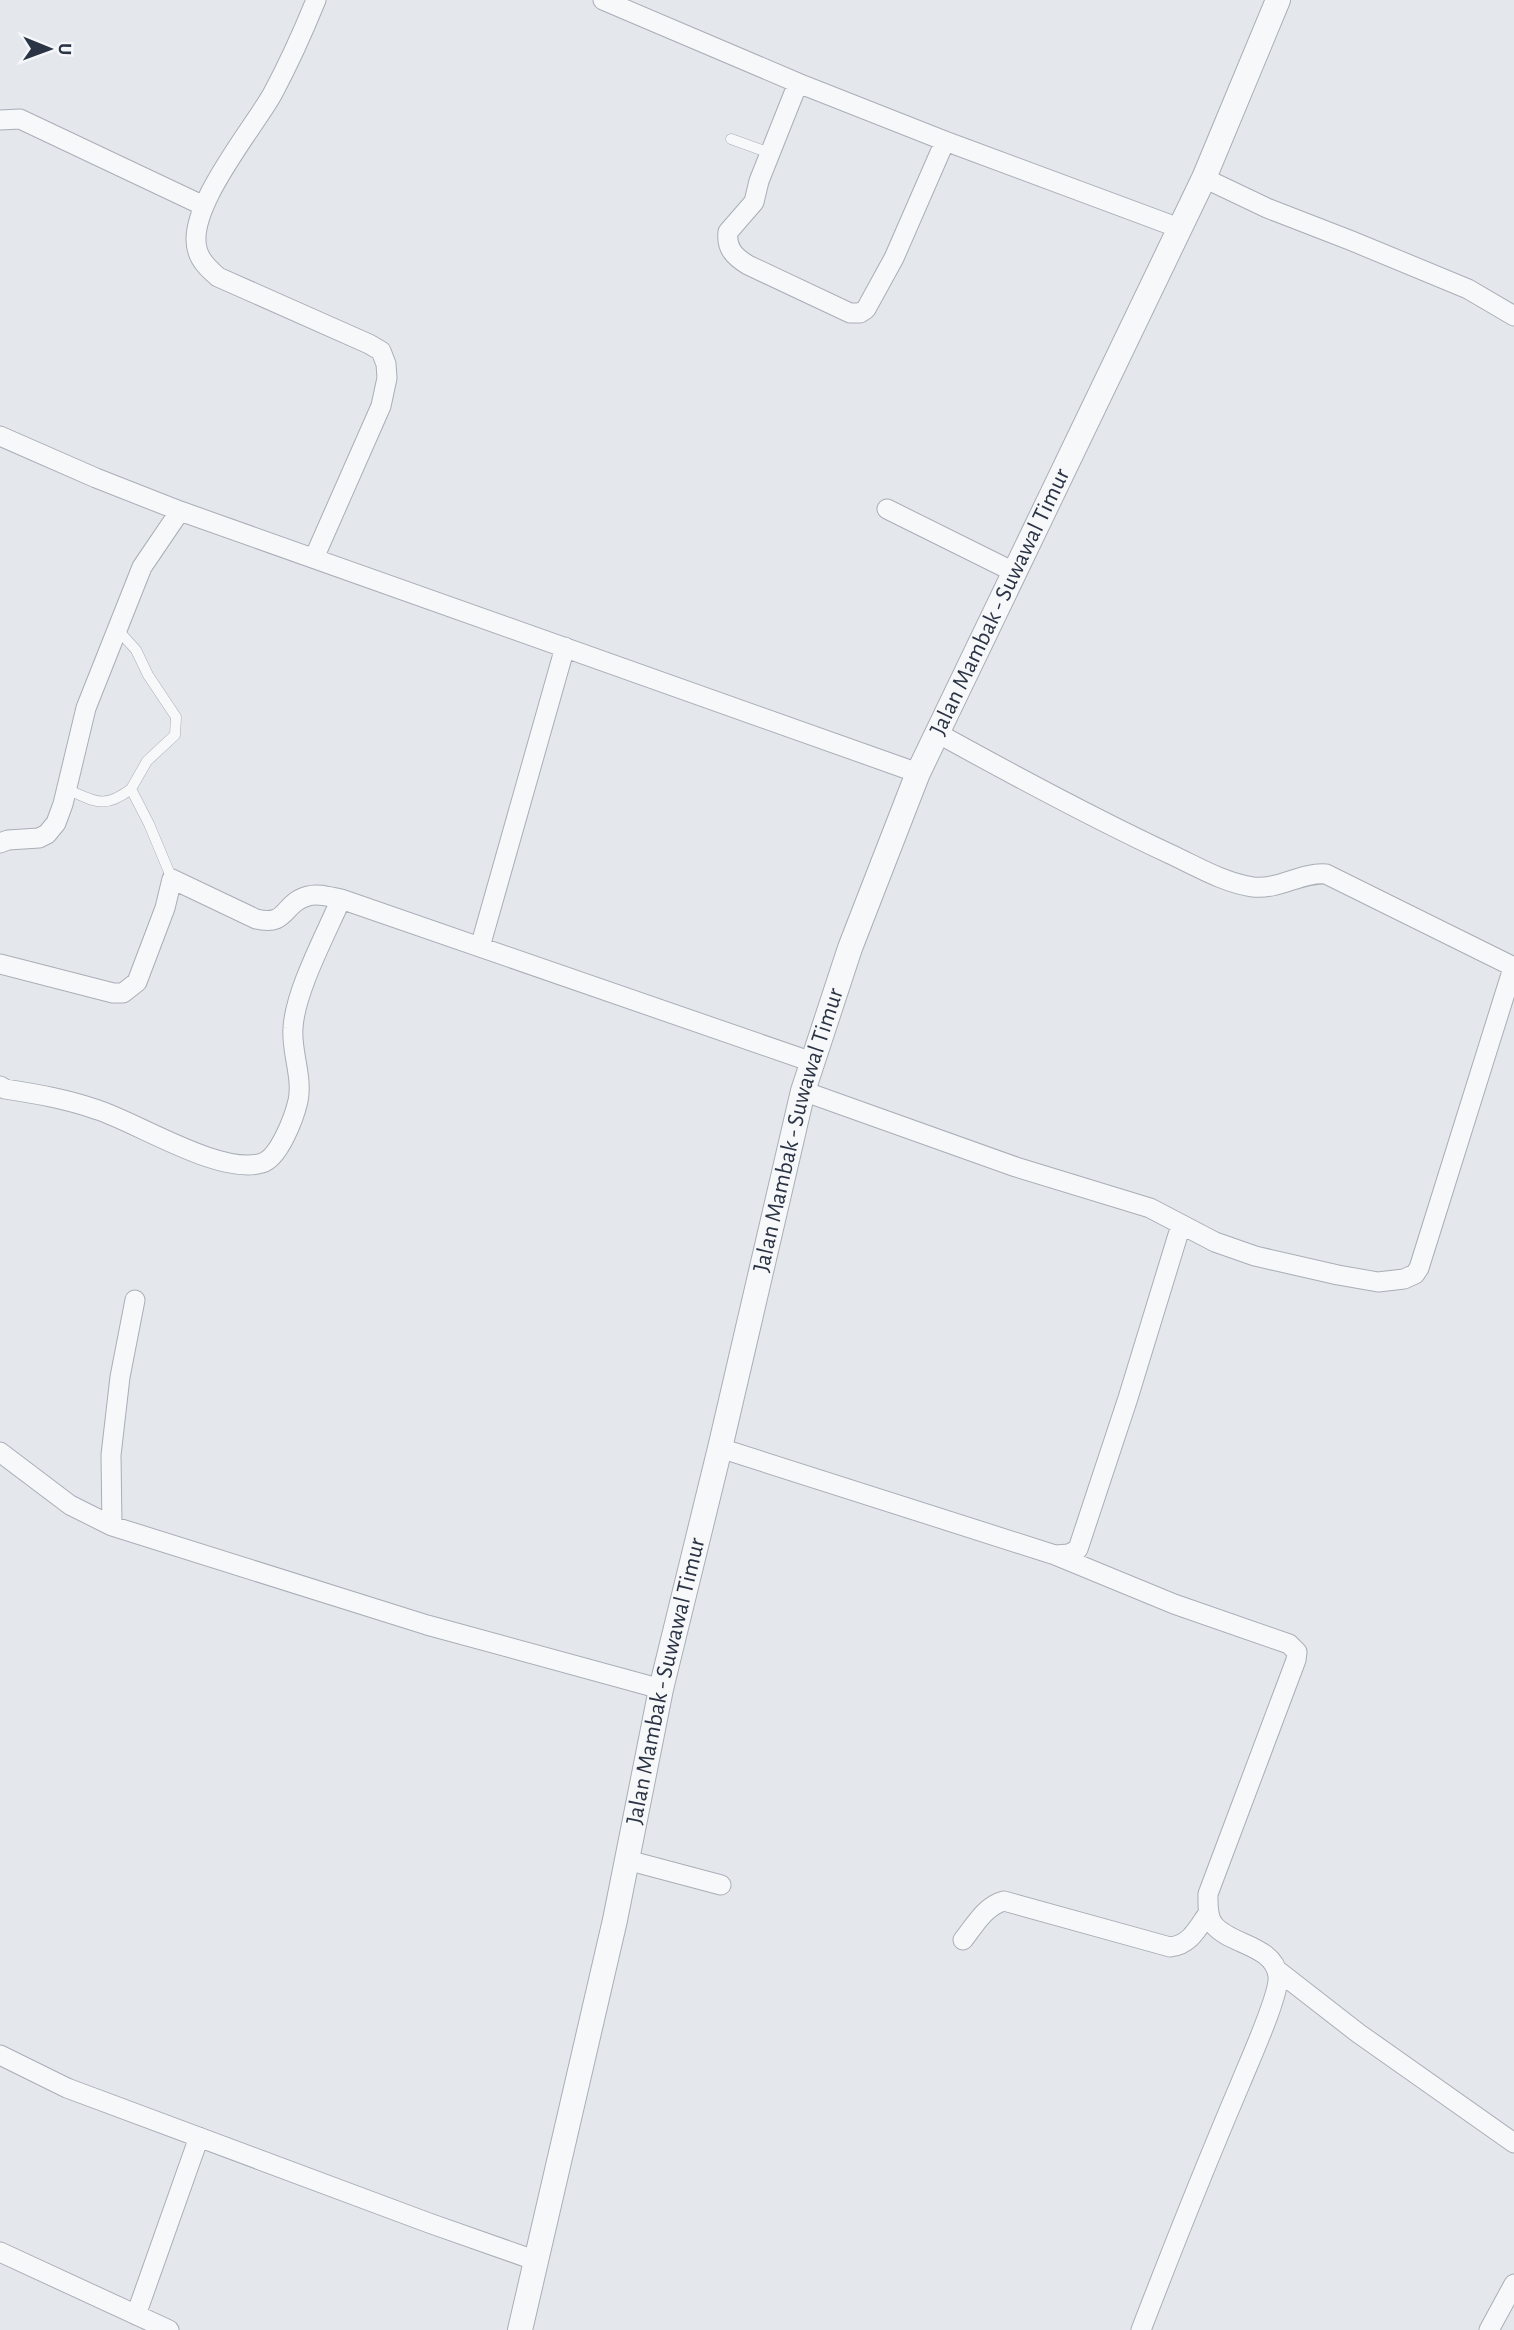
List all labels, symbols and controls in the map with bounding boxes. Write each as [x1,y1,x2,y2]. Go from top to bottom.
north arrow [14,14,84,84]
text: U [55,43,74,55]
street label: Jalan Mambak - Suwawal Timur [926,465,1075,739]
street label: Jalan Mambak - Suwawal Timur [749,985,848,1274]
street label: Jalan Mambak - Suwawal Timur [622,1535,710,1827]

